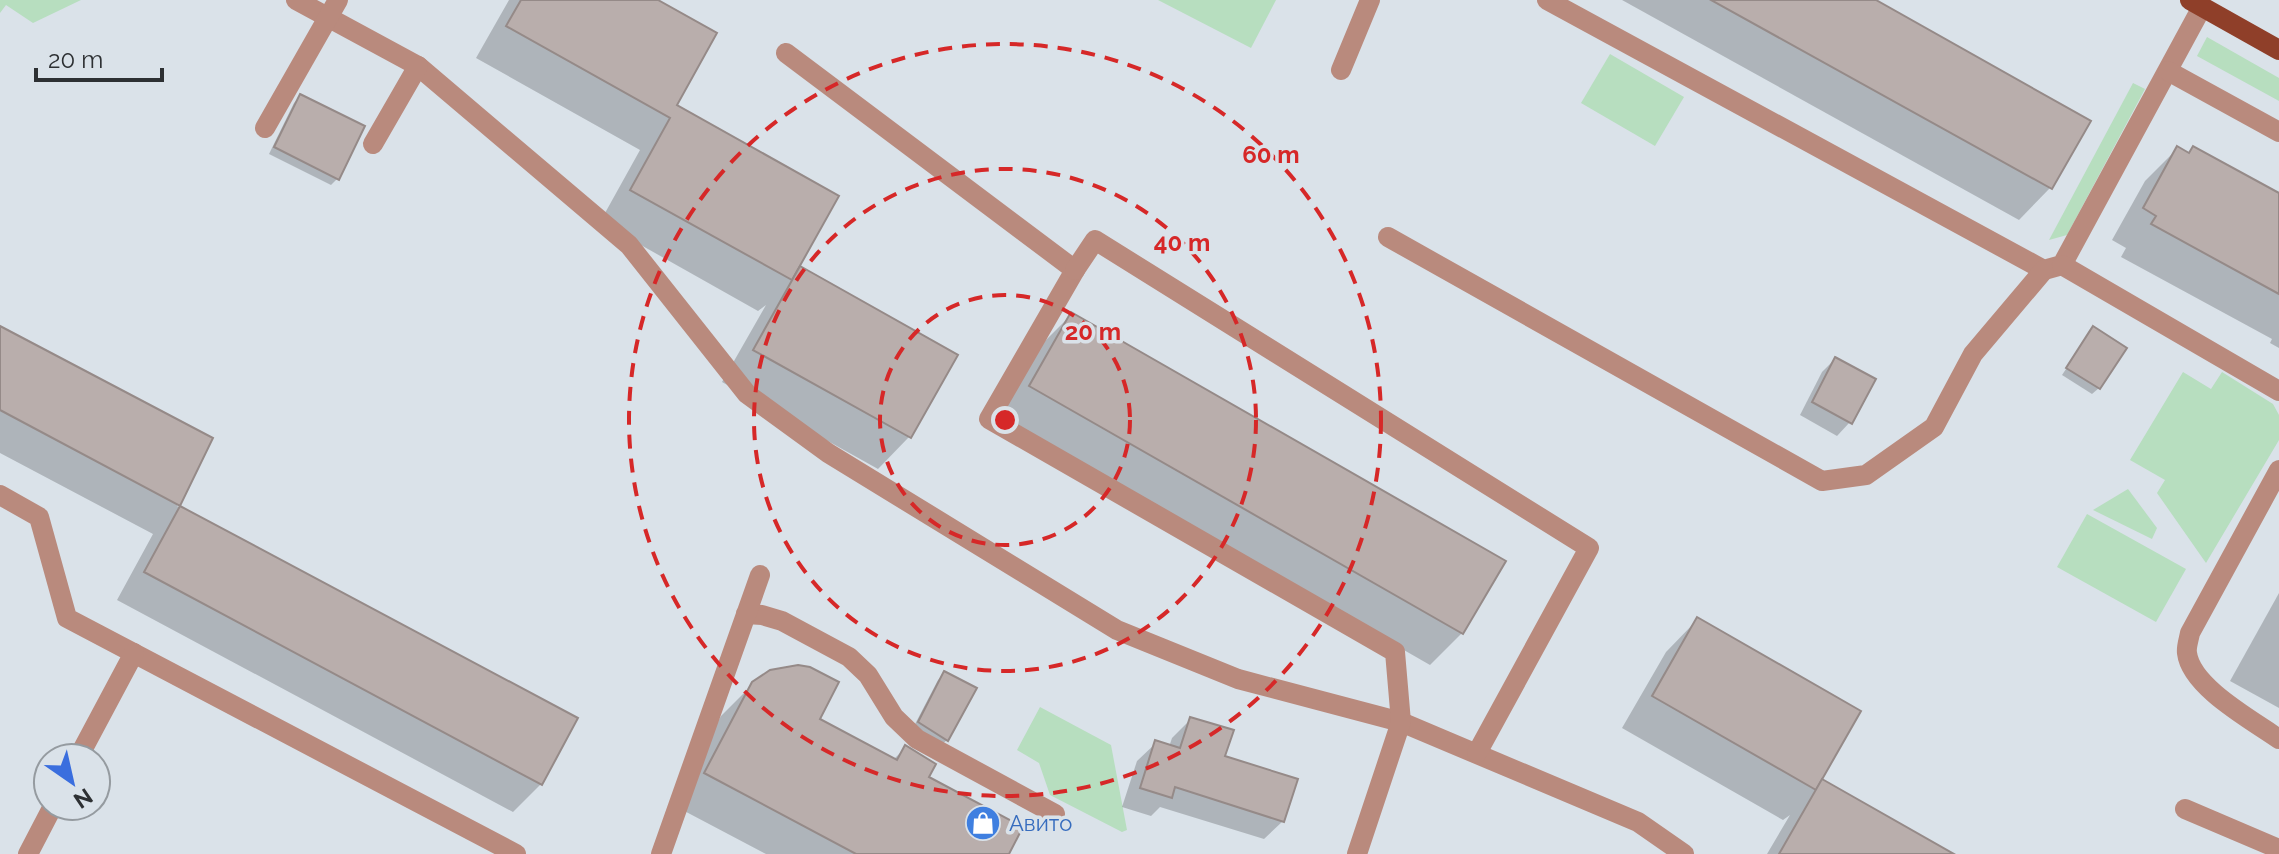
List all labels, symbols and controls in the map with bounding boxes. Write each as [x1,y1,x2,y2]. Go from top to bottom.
scale bar [36,32,162,82]
text: 20 m [48,45,103,74]
text: 60 m [1242,140,1300,169]
text: 40 m [1154,228,1210,257]
text: 20 m [1065,317,1121,346]
centre of rings [991,406,1019,434]
north arrow [32,742,112,822]
text: N [69,783,97,814]
shop icon: Авито [964,804,1002,842]
place label: Авито [1009,810,1072,836]

